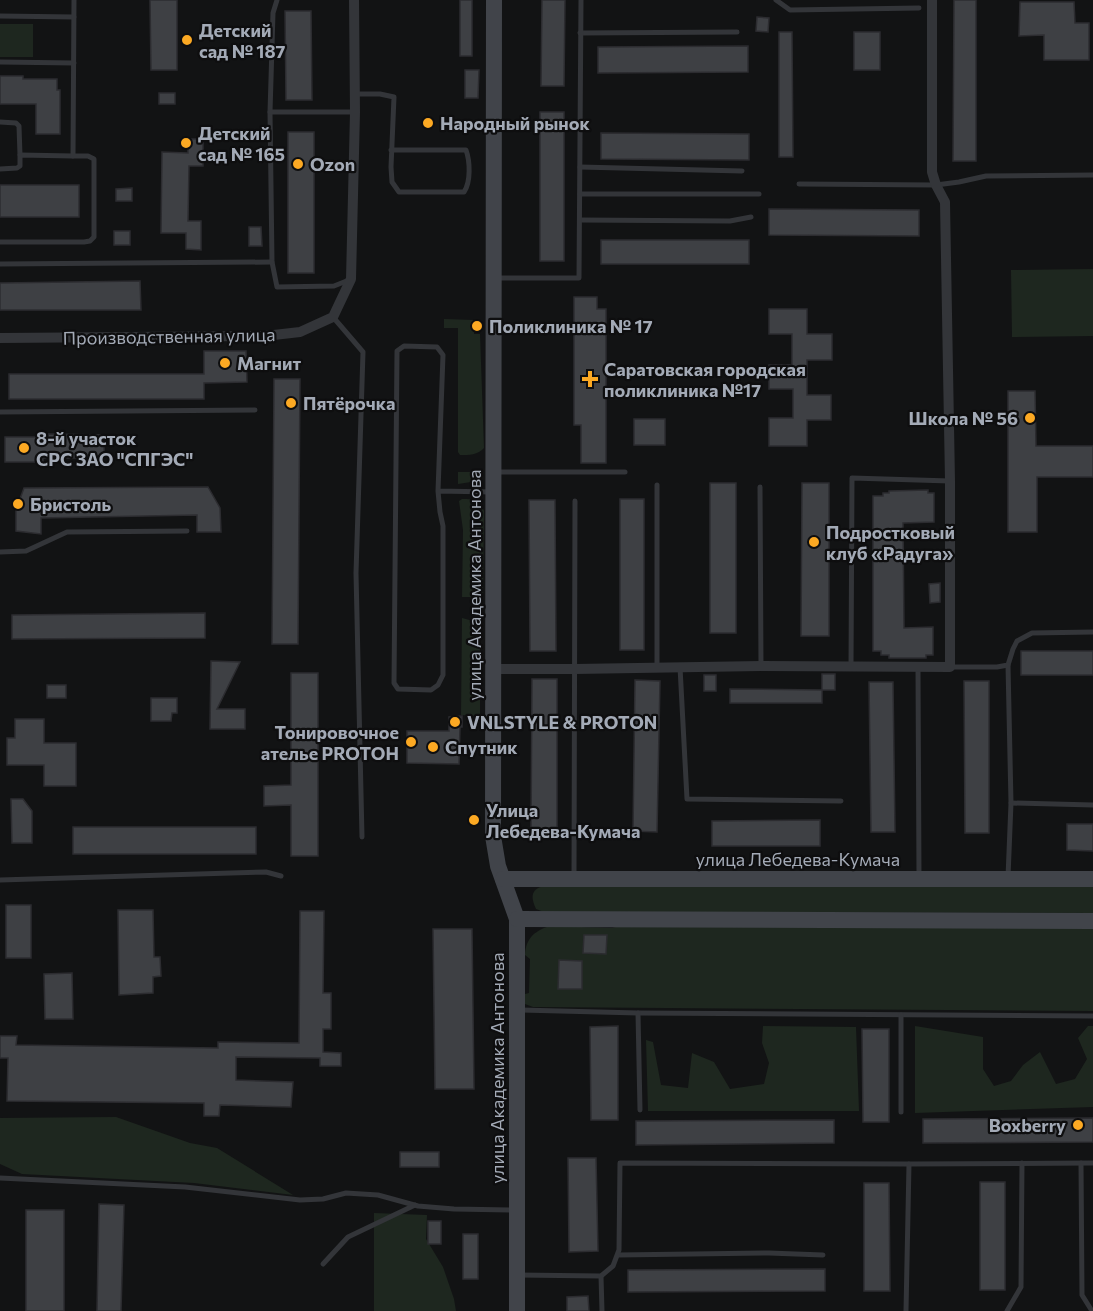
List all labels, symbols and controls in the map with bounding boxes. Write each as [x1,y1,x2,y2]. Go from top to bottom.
place label: Детский сад № 187 [199,19,285,62]
marker: Детский сад № 187 [180,33,194,47]
place label: Народный рынок [440,112,591,134]
marker: Народный рынок [421,116,435,130]
place label: Детский сад № 165 [198,122,285,165]
marker: Детский сад № 165 [179,136,193,150]
place label: Ozon [310,153,355,175]
marker: Ozon [291,157,305,171]
place label: Поликлиника № 17 [489,315,653,337]
marker: Поликлиника № 17 [470,319,484,333]
street label: Производственная улица [62,323,276,349]
place label: Магнит [237,352,301,374]
marker: Магнит [218,356,232,370]
place label: Саратовская городская поликлиника №17 [604,358,806,401]
marker: Саратовская городская поликлиника №17 [581,370,599,388]
place label: Пятёрочка [303,392,395,414]
marker: Пятёрочка [284,396,298,410]
place label: Школа № 56 [909,407,1018,429]
marker: Школа № 56 [1023,411,1037,425]
place label: 8-й участок СРС ЗАО "СПГЭС" [36,427,193,470]
marker: 8-й участок СРС ЗАО "СПГЭС" [17,441,31,455]
street label: улица Академика Антонова [463,469,485,701]
place label: Бристоль [30,493,112,515]
marker: Бристоль [11,497,25,511]
place label: Подростковый клуб «Радуга» [826,521,955,564]
marker: Подростковый клуб «Радуга» [807,535,821,549]
place label: VNLSTYLE & PROTON [467,711,657,733]
marker: VNLSTYLE & PROTON [448,715,462,729]
place label: Тонировочное ателье PROTOH [261,721,399,764]
marker: Тонировочное ателье PROTOH [404,735,418,749]
place label: Спутник [445,736,518,758]
marker: Спутник [426,740,440,754]
place label: Улица Лебедева-Кумача [486,799,640,842]
marker: Улица Лебедева-Кумача [467,813,481,827]
street label: улица Лебедева-Кумача [696,848,900,870]
street label: улица Академика Антонова [486,952,508,1184]
place label: Boxberry [989,1114,1066,1136]
marker: Boxberry [1071,1118,1085,1132]

